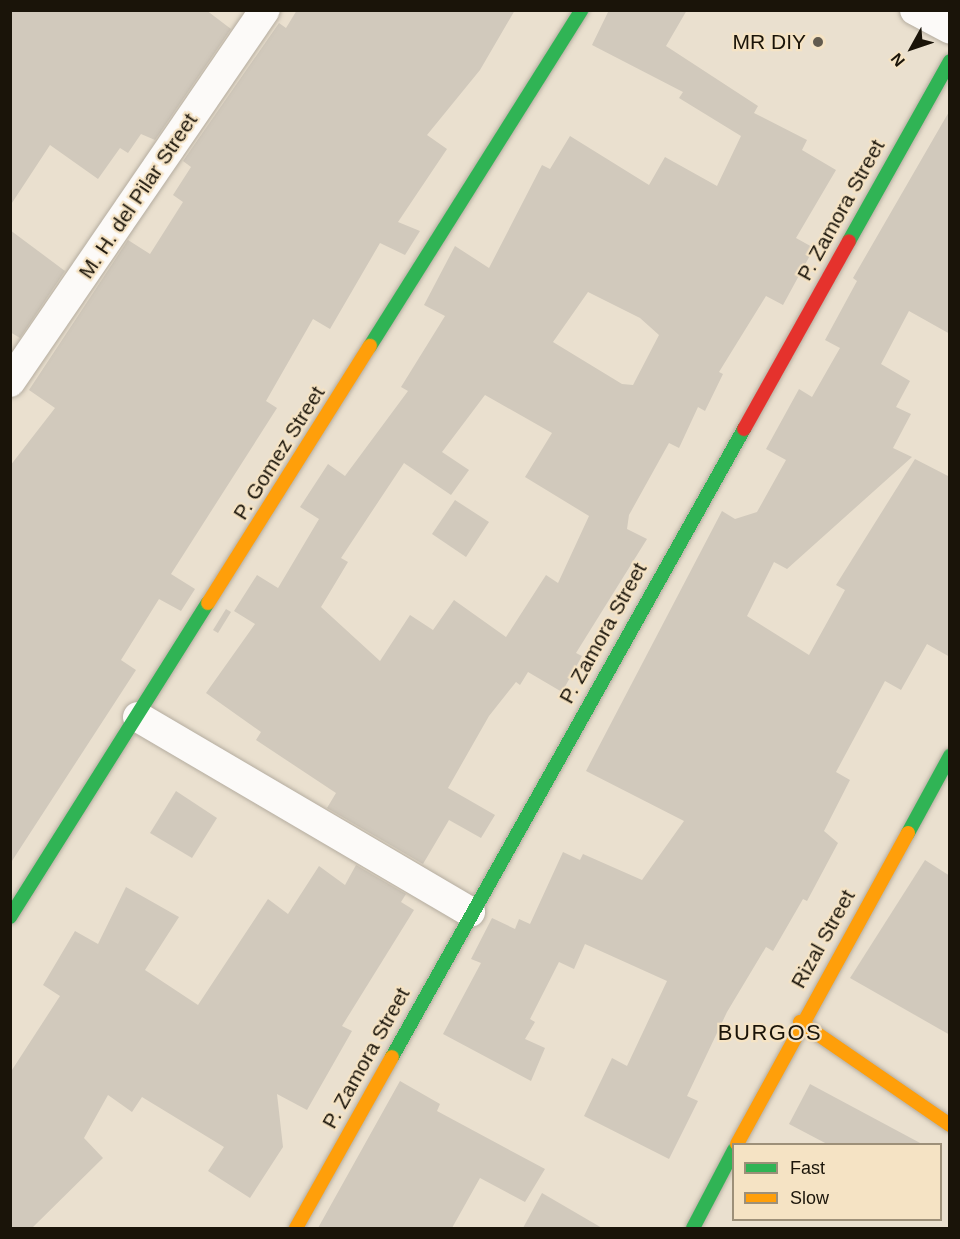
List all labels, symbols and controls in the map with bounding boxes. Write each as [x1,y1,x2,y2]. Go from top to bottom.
north arrow [882,18,942,78]
place label: MR DIY [732,29,806,55]
marker: MR DIY [811,35,825,49]
text: N [888,50,908,70]
street label: M. H. del Pilar Street [73,109,203,283]
street label: P. Zamora Street [792,135,890,285]
street label: P. Gomez Street [228,382,330,524]
street label: P. Zamora Street [554,558,652,708]
street label: Rizal Street [786,885,860,993]
street label: P. Zamora Street [317,983,415,1133]
district label: BURGOS [718,1020,822,1046]
legend [732,1143,942,1221]
text: Fast [790,1158,825,1178]
text: Slow [790,1188,829,1208]

